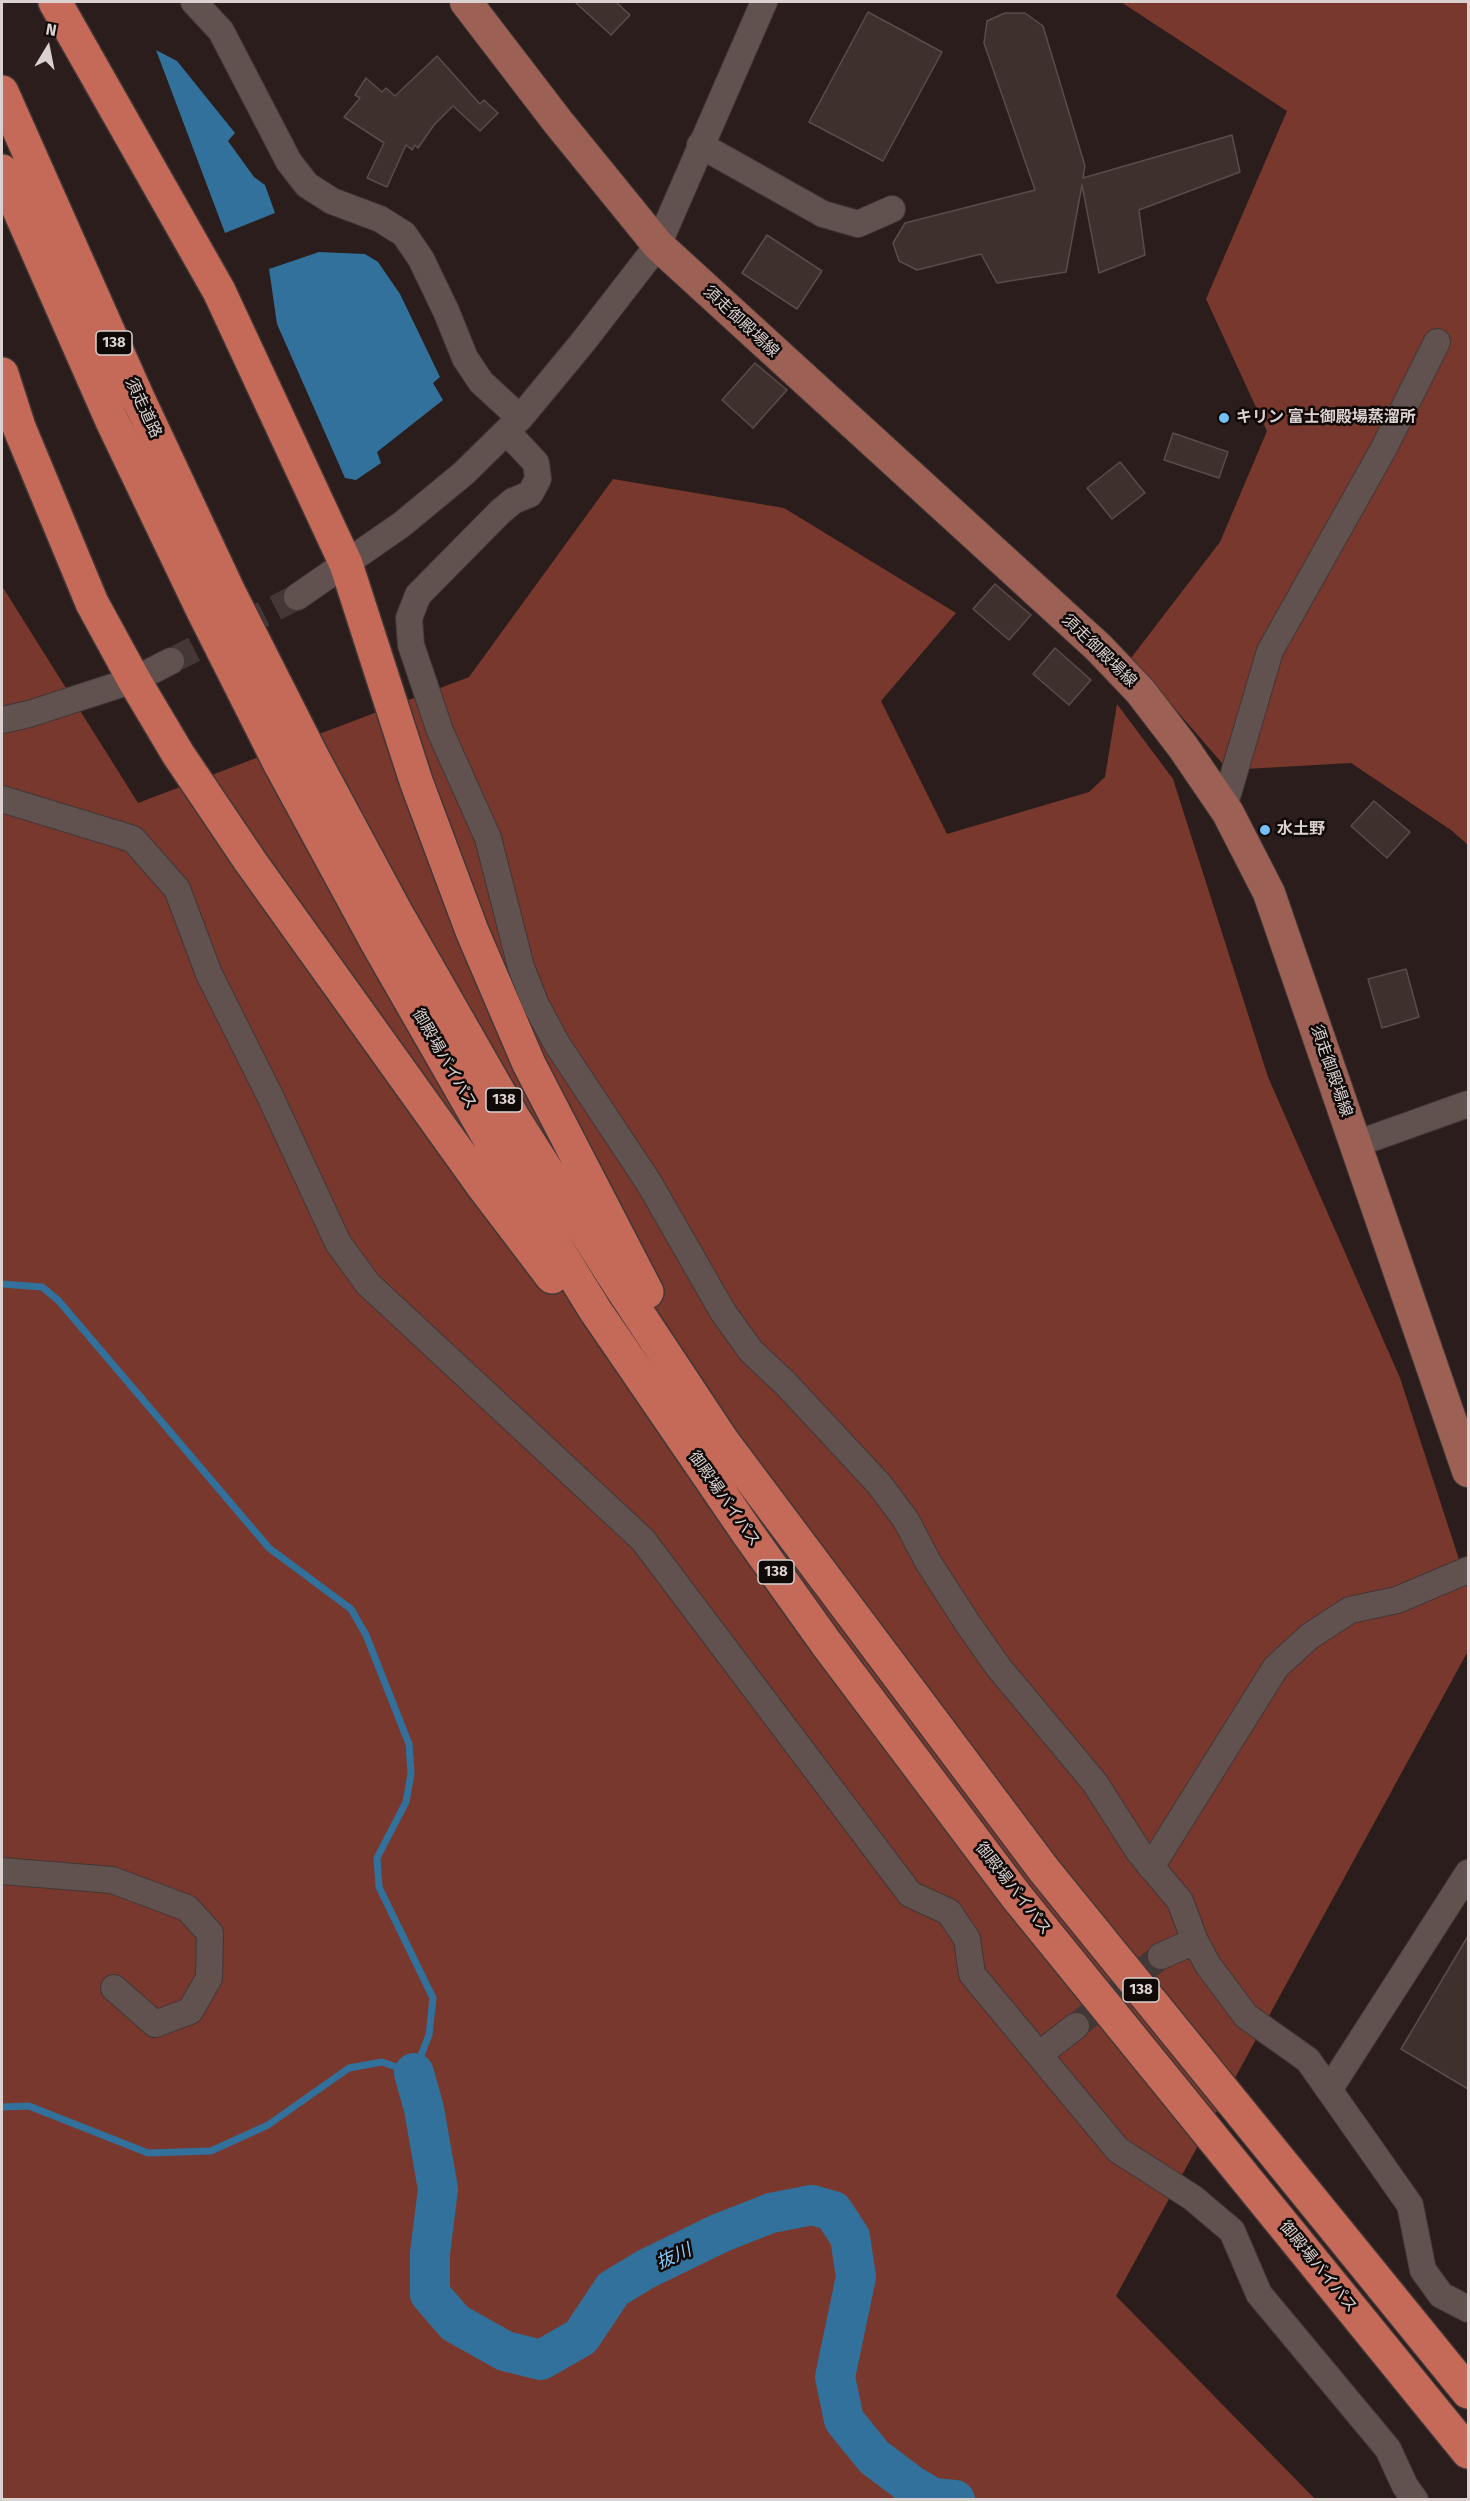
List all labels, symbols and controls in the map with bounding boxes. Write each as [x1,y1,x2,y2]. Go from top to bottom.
north arrow [18,18,78,78]
text: N [44,20,58,40]
street label: 須走御殿場線 [699,282,783,362]
road number: 138 [96,331,132,355]
street label: 須走道路 [121,375,165,441]
place label: キリン 富士御殿場蒸溜所 [1236,408,1416,428]
marker: キリン 富士御殿場蒸溜所 [1217,411,1231,425]
street label: 須走御殿場線 [1058,611,1140,691]
place label: 水土野 [1277,820,1325,840]
marker: 水土野 [1258,823,1272,837]
street label: 御殿場バイパス [408,1006,480,1112]
street label: 須走御殿場線 [1306,1022,1356,1120]
road number: 138 [486,1088,522,1112]
street label: 御殿場バイパス [684,1448,764,1550]
road number: 138 [758,1560,794,1584]
street label: 御殿場バイパス [971,1839,1055,1939]
road number: 138 [1123,1978,1159,2002]
street label: 御殿場バイパス [1275,2217,1361,2317]
water label: 抜川 [653,2240,695,2274]

